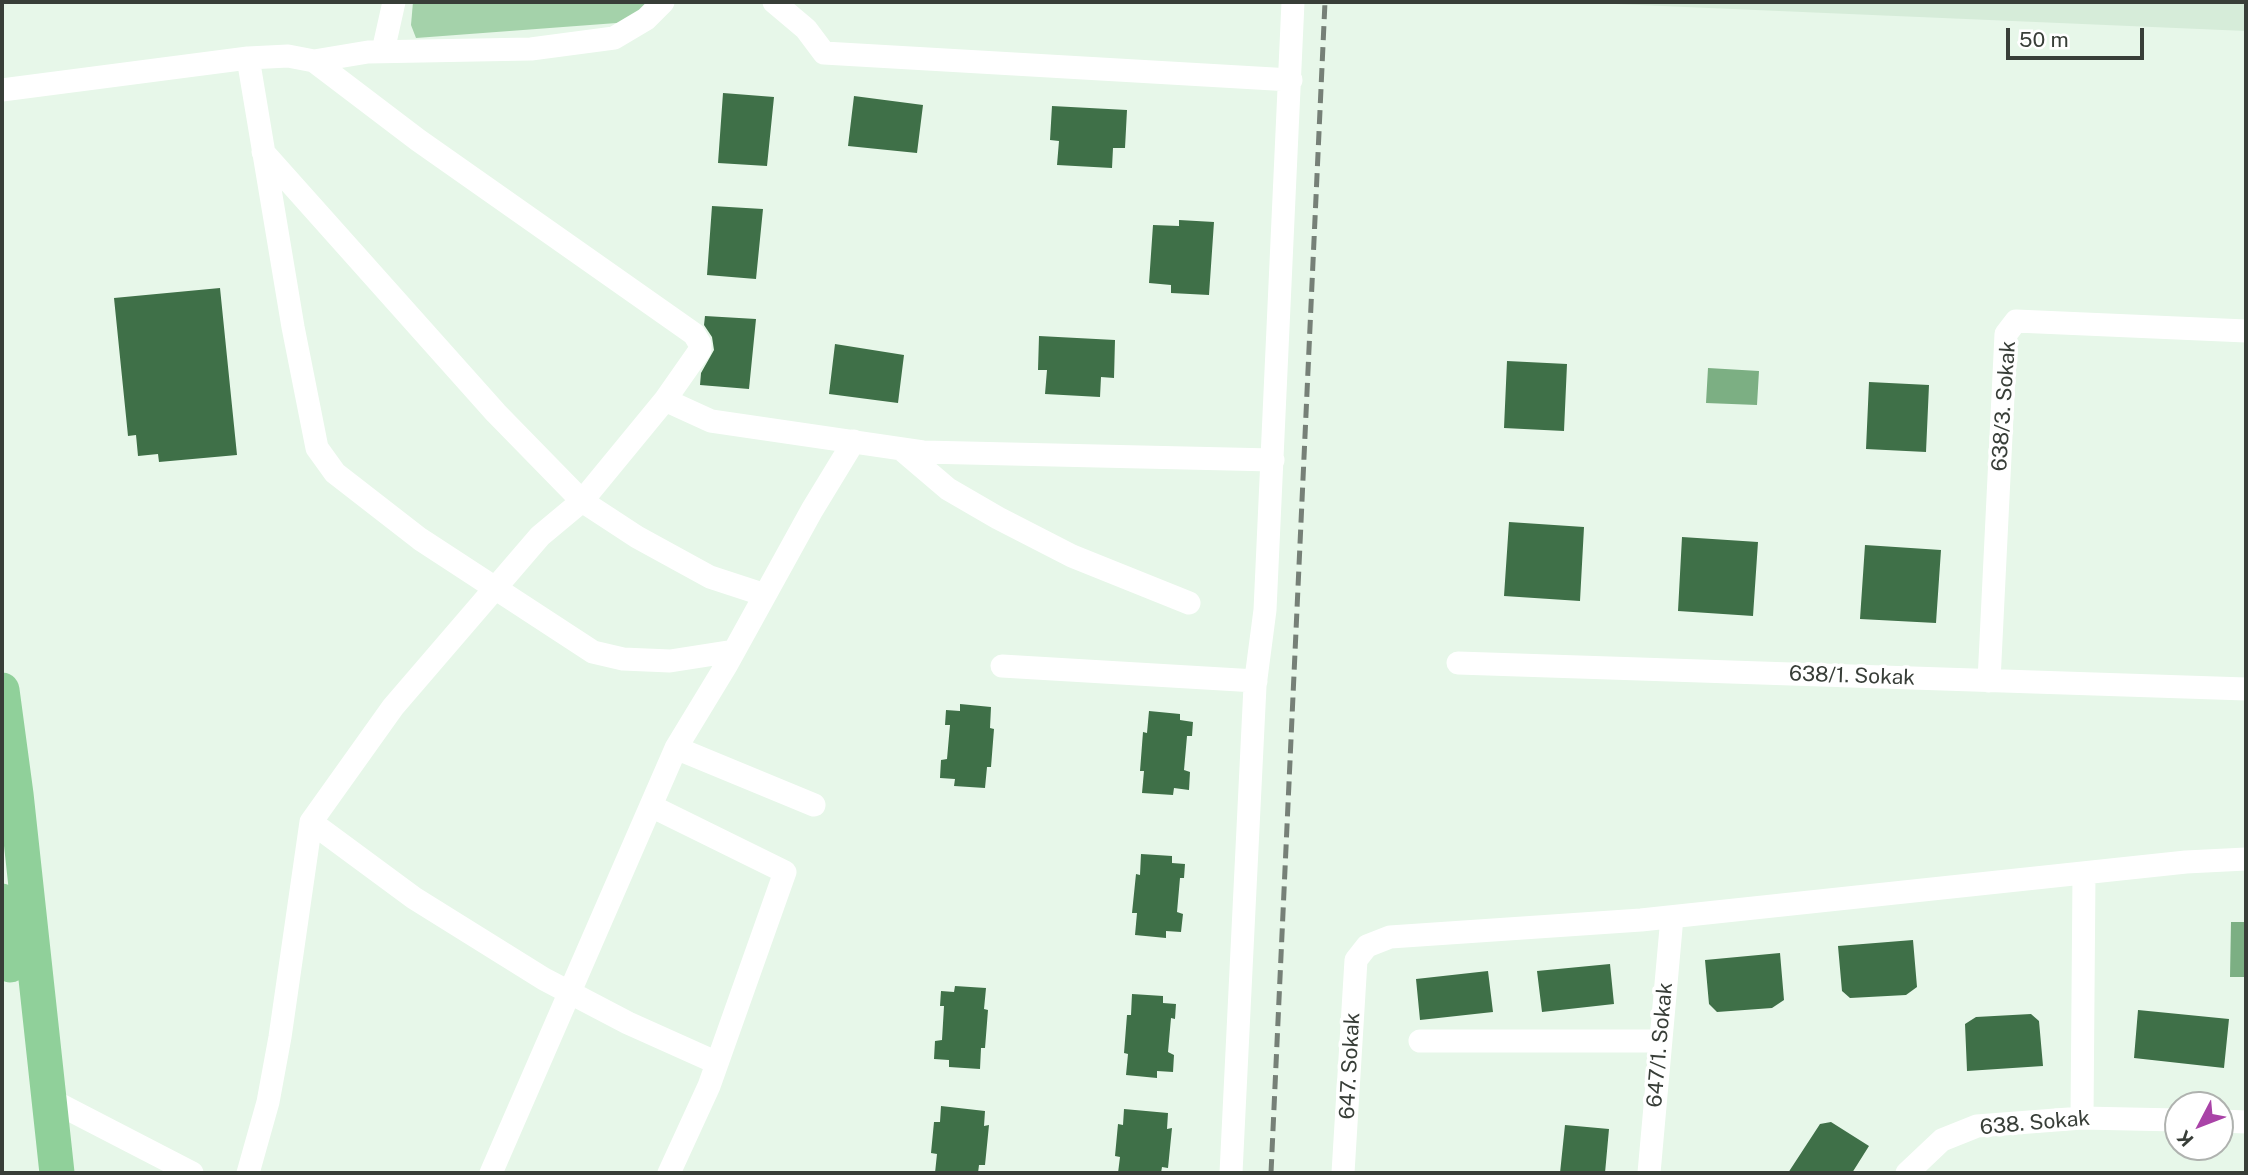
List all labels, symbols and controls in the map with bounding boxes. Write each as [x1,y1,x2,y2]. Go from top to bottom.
scale bar [2010,14,2148,58]
text: 50 m [2019,27,2069,52]
street label: 638/3. Sokak [1987,340,2021,472]
street label: 638/1. Sokak [1788,661,1916,691]
street label: 647/1. Sokak [1642,981,1678,1109]
street label: 647. Sokak [1335,1012,1365,1120]
north arrow [2164,1091,2234,1161]
street label: 638. Sokak [1979,1106,2091,1140]
text: K [2172,1126,2198,1151]

